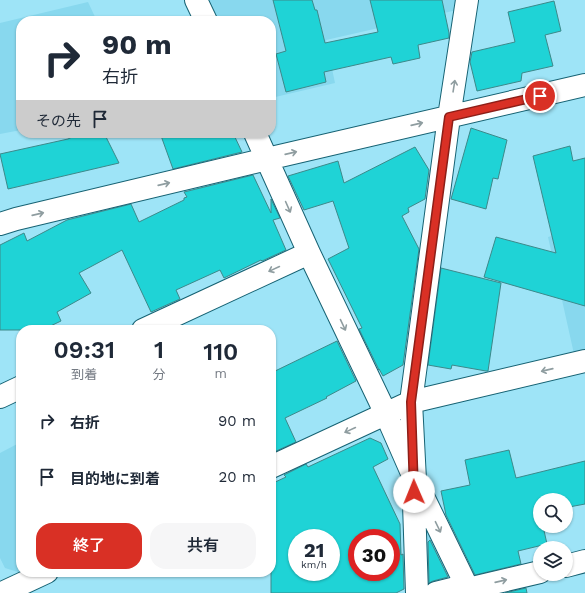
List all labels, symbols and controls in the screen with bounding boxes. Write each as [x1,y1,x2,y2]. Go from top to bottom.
text: 90 m [102,28,172,61]
icon: right [36,32,88,84]
text: 右折 [102,66,138,87]
one-way arrow [450,79,458,92]
pin [523,79,557,113]
icon: arrive [529,85,551,107]
icon: arrive [89,108,111,130]
text: その先 [36,112,81,130]
one-way arrow [410,120,423,127]
one-way arrow [284,149,297,157]
one-way arrow [157,179,170,187]
one-way arrow [285,200,293,212]
one-way arrow [31,210,44,217]
one-way arrow [268,266,280,273]
one-way arrow [340,318,347,330]
text: 09:31 [54,336,115,364]
text: 1 [154,336,164,364]
text: 110 [203,338,238,366]
text: m [215,366,227,381]
one-way arrow [541,366,554,374]
text: 到着 [71,367,97,382]
text: 分 [153,367,166,382]
icon: right [36,410,58,432]
text: 90 m [218,412,256,430]
text: 右折 [70,414,100,432]
one-way arrow [345,427,357,434]
icon: arrive [36,466,58,488]
text: 20 m [219,468,256,486]
text: 目的地に到着 [70,470,160,488]
position arrow [393,471,435,513]
map controls [533,493,573,581]
button: search [533,493,573,533]
one-way arrow [435,521,442,533]
button: 終了 [36,523,142,569]
button: 共有 [150,523,256,569]
speed limit sign: 30 [348,529,400,581]
text: 21 [304,538,324,562]
button: layers [533,541,573,581]
text: km/h [301,559,327,570]
one-way arrow [495,576,508,584]

